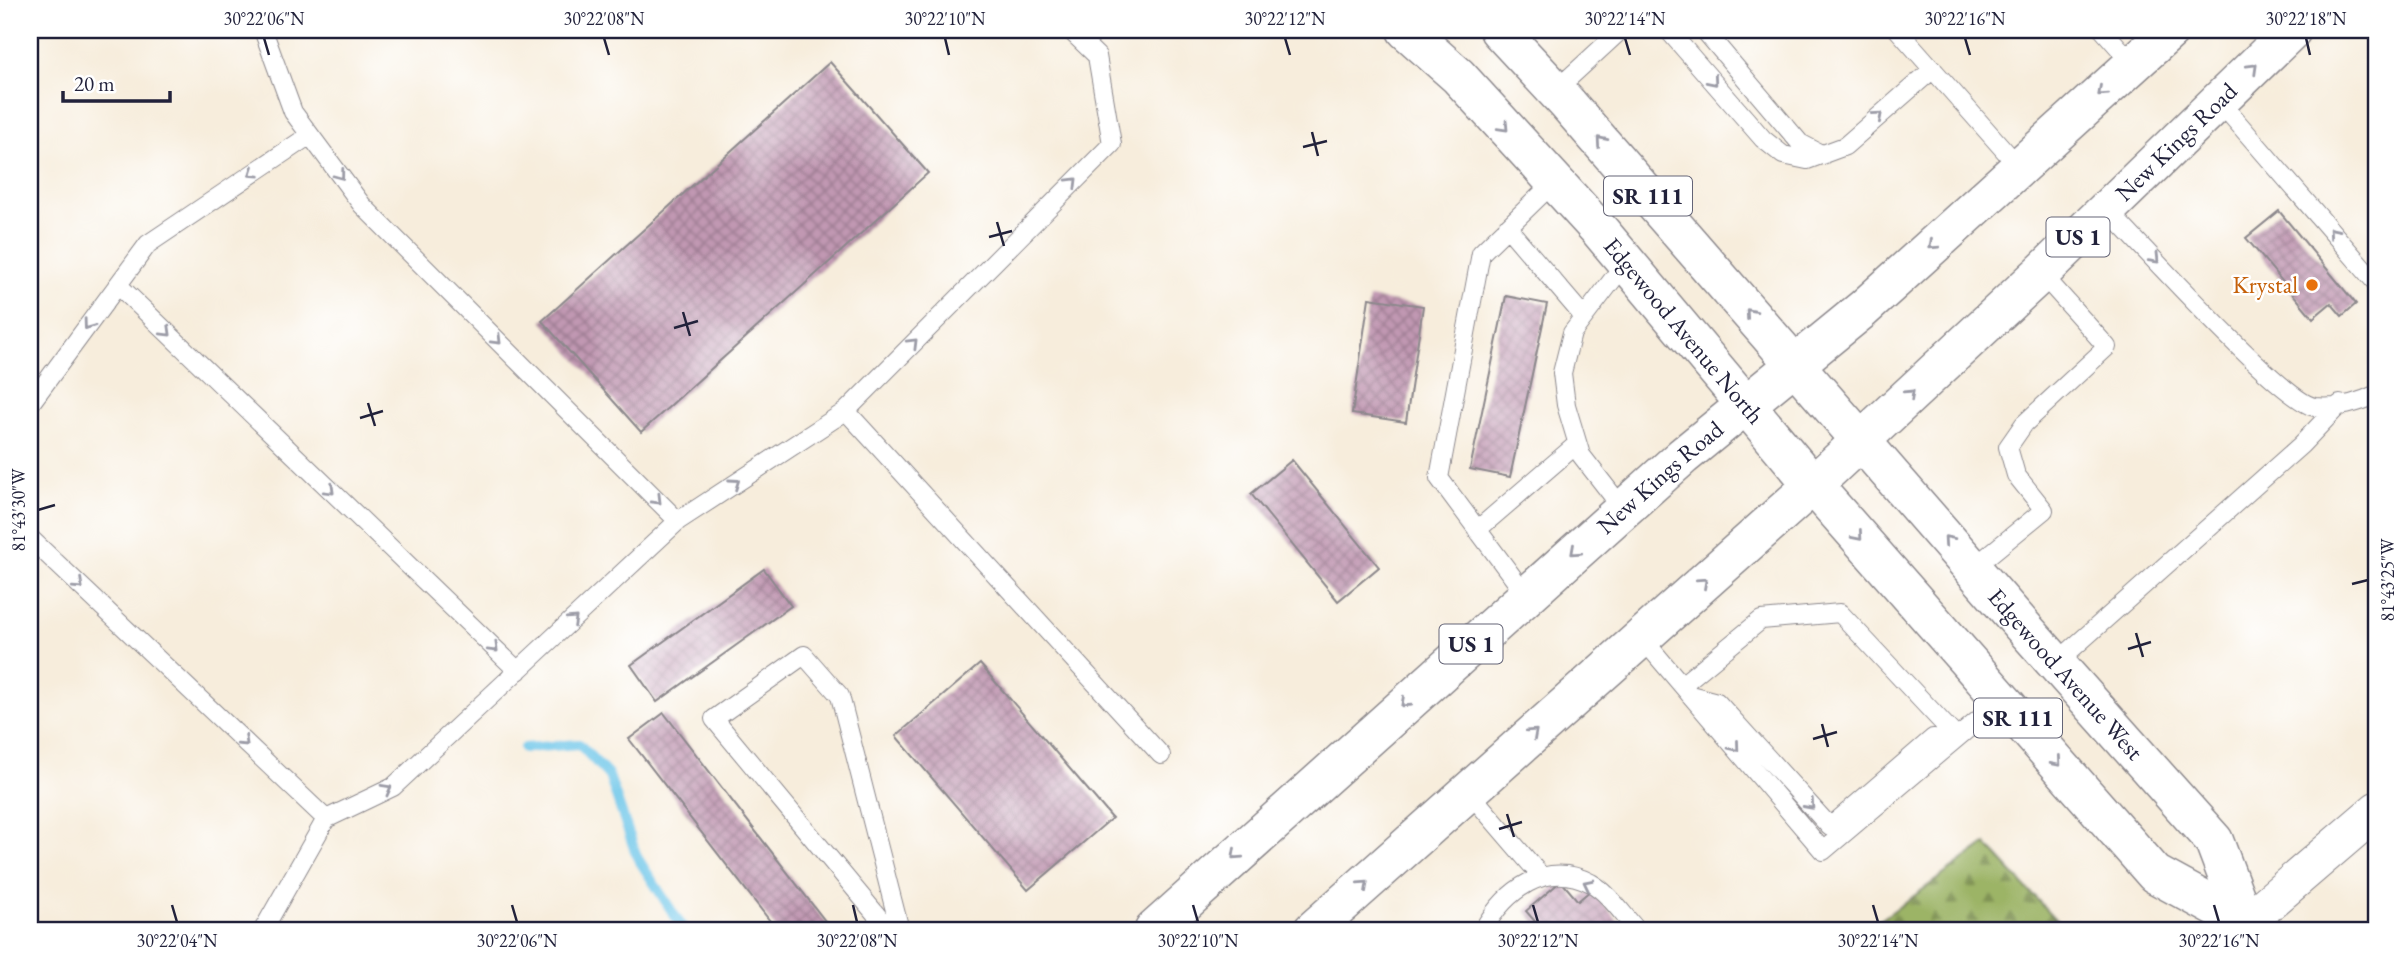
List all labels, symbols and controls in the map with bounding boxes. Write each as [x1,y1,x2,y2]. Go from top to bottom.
text: 30°22'06"N [224,7,305,30]
text: 30°22'08"N [564,7,645,30]
text: 30°22'10"N [905,7,986,30]
text: 30°22'12"N [1245,7,1326,30]
text: 30°22'14"N [1585,7,1666,30]
text: 30°22'16"N [1925,7,2006,30]
text: 30°22'18"N [2266,7,2347,30]
scale bar [63,60,170,104]
one-way arrow [2245,64,2258,77]
text: 20 m [74,70,115,97]
one-way arrow [1705,73,1717,86]
street label: New Kings Road [2108,75,2244,208]
one-way arrow [2097,84,2110,96]
one-way arrow [1870,112,1883,124]
one-way arrow [1496,119,1509,132]
one-way arrow [1597,136,1609,149]
one-way arrow [248,165,261,177]
one-way arrow [332,167,344,180]
road number: SR 111 [1604,176,1692,216]
one-way arrow [1065,178,1078,191]
road number: US 1 [2046,218,2110,256]
one-way arrow [2329,227,2341,240]
street label: Edgewood Avenue North [1597,231,1771,430]
one-way arrow [1929,237,1942,249]
one-way arrow [2146,251,2159,264]
place label: Krystal [2233,269,2298,300]
marker: Krystal [2304,277,2320,293]
one-way arrow [1746,308,1758,321]
one-way arrow [84,317,96,330]
one-way arrow [159,324,172,337]
one-way arrow [488,331,501,344]
one-way arrow [905,339,918,352]
one-way arrow [1902,389,1915,402]
street label: New Kings Road [1590,413,1730,541]
text: 81°43'30"W [7,468,30,552]
one-way arrow [727,479,740,491]
one-way arrow [322,482,335,495]
one-way arrow [649,492,662,505]
one-way arrow [1850,528,1862,541]
one-way arrow [1944,535,1956,548]
text: 81°43'25"W [2376,538,2399,622]
one-way arrow [1570,543,1583,556]
one-way arrow [71,577,84,590]
one-way arrow [1695,578,1708,590]
street label: Edgewood Avenue West [1982,582,2151,767]
one-way arrow [565,615,578,628]
road number: US 1 [1440,624,1502,664]
one-way arrow [486,640,499,653]
one-way arrow [1400,695,1413,707]
road number: SR 111 [1974,698,2062,738]
one-way arrow [1525,729,1538,741]
one-way arrow [236,733,249,746]
one-way arrow [1726,739,1739,752]
one-way arrow [2049,754,2061,767]
one-way arrow [380,784,393,797]
one-way arrow [1802,797,1814,810]
one-way arrow [1231,847,1244,860]
one-way arrow [1583,878,1595,892]
one-way arrow [1355,880,1368,893]
text: 30°22'04"N [137,929,218,952]
text: 30°22'06"N [477,929,558,952]
text: 30°22'08"N [817,929,898,952]
text: 30°22'10"N [1158,929,1239,952]
text: 30°22'12"N [1498,929,1579,952]
text: 30°22'14"N [1838,929,1919,952]
text: 30°22'16"N [2179,929,2260,952]

